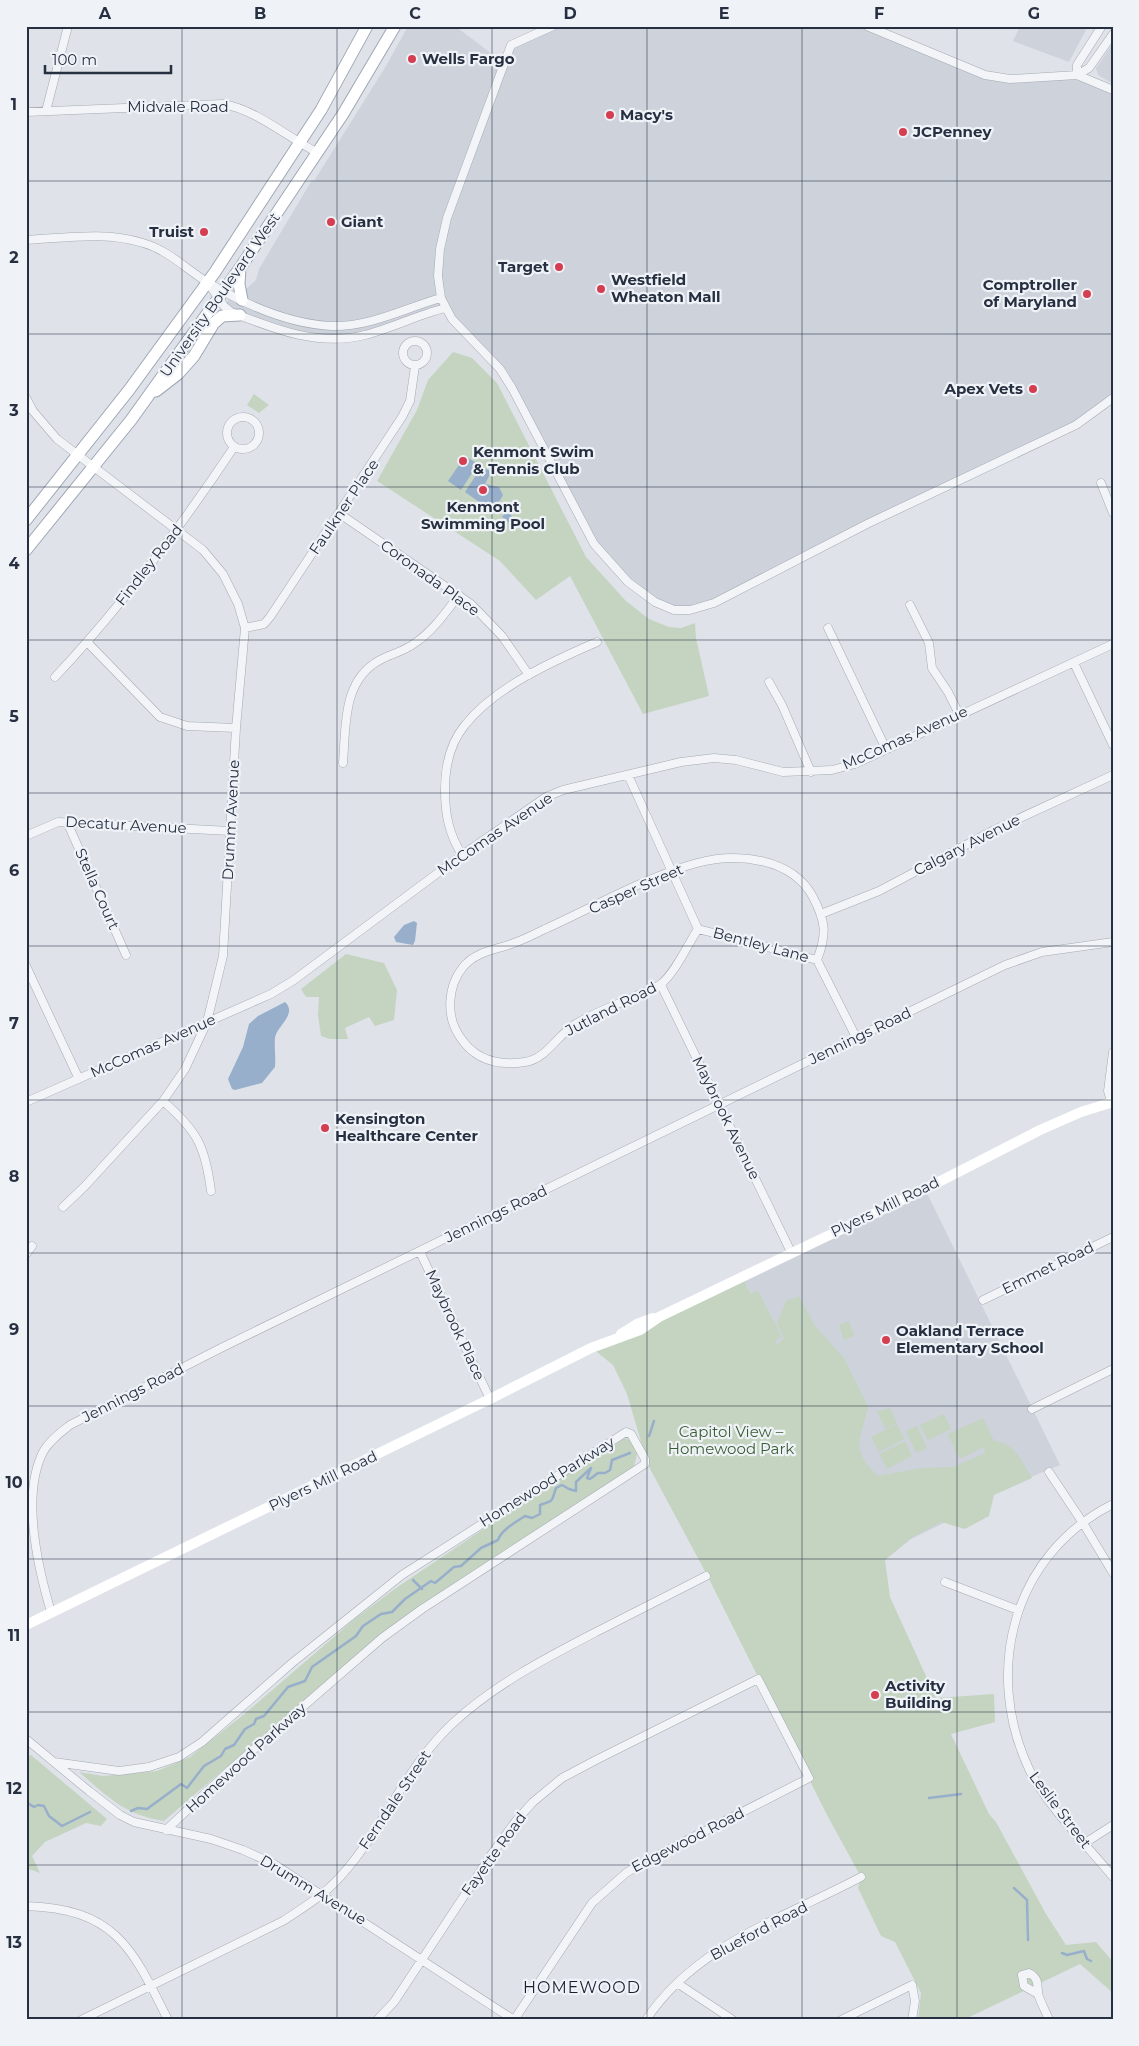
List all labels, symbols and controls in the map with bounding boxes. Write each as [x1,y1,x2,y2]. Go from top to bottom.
text: A [98,4,112,23]
text: B [254,4,266,23]
text: C [409,4,421,23]
text: D [563,4,577,23]
text: E [719,4,729,23]
text: F [874,4,884,23]
text: G [1028,4,1040,23]
scale bar [45,42,171,74]
place label: Wells Fargo [422,49,515,68]
text: 100 m [52,50,97,69]
marker: Wells Fargo [406,53,418,65]
text: 1 [11,95,17,114]
street label: Midvale Road [127,97,229,116]
place label: Macy's [620,105,673,124]
marker: Macy's [604,109,616,121]
place label: JCPenney [912,122,993,141]
marker: JCPenney [897,126,909,138]
street label: University Boulevard West [155,209,284,381]
place label: Giant [341,212,384,231]
marker: Giant [325,216,337,228]
place label: Truist [149,222,194,241]
marker: Truist [198,226,210,238]
text: 2 [9,248,19,267]
place label: Target [498,257,549,276]
marker: Target [553,261,565,273]
place label: Westfield Wheaton Mall [611,270,721,306]
place label: Comptroller of Maryland [983,275,1078,311]
marker: Westfield Wheaton Mall [595,283,607,295]
marker: Comptroller of Maryland [1081,288,1093,300]
place label: Apex Vets [943,379,1023,398]
marker: Apex Vets [1027,383,1039,395]
text: 3 [8,401,19,420]
place label: Kenmont Swim & Tennis Club [473,442,594,478]
street label: Faulkner Place [305,455,383,558]
marker: Kenmont Swim & Tennis Club [457,455,469,467]
marker: Kenmont Swimming Pool [477,484,489,496]
place label: Kenmont Swimming Pool [421,497,545,533]
street label: Findley Road [111,520,186,609]
street label: Coronada Place [377,535,484,620]
text: 4 [8,554,20,573]
street label: McComas Avenue [839,701,970,774]
text: 5 [9,707,19,726]
street label: Drumm Avenue [218,759,243,881]
street label: McComas Avenue [433,788,556,879]
street label: Calgary Avenue [910,810,1023,880]
street label: Decatur Avenue [65,812,187,837]
street label: Stella Court [71,845,124,932]
street label: Casper Street [586,859,686,918]
text: 6 [9,861,19,880]
street label: Bentley Lane [711,923,811,966]
street label: Jutland Road [561,977,660,1040]
street label: Jennings Road [804,1003,914,1069]
street label: McComas Avenue [87,1009,218,1082]
text: 7 [9,1014,19,1033]
street label: Maybrook Avenue [688,1053,765,1183]
place label: Kensington Healthcare Center [335,1109,478,1145]
marker: Kensington Healthcare Center [319,1122,331,1134]
text: 8 [9,1167,19,1186]
street label: Plyers Mill Road [827,1172,942,1241]
street label: Jennings Road [440,1181,550,1247]
street label: Emmet Road [999,1237,1097,1298]
street label: Maybrook Place [422,1267,489,1383]
text: 9 [9,1320,19,1339]
place label: Oakland Terrace Elementary School [896,1321,1044,1357]
marker: Oakland Terrace Elementary School [880,1334,892,1346]
street label: Jennings Road [78,1359,187,1427]
park label: Capitol View – Homewood Park [668,1422,794,1458]
street label: Homewood Parkway [476,1432,619,1531]
street label: Plyers Mill Road [265,1446,380,1515]
text: 10 [5,1473,23,1492]
text: 11 [8,1626,20,1645]
place label: Activity Building [884,1676,952,1712]
marker: Activity Building [869,1689,881,1701]
street label: Homewood Parkway [181,1698,311,1817]
street label: Ferndale Street [354,1746,435,1853]
street label: Leslie Street [1025,1767,1096,1852]
text: 12 [6,1779,22,1798]
street label: Edgewood Road [628,1803,747,1876]
street label: Fayette Road [457,1808,530,1899]
street label: Drumm Avenue [257,1850,370,1929]
street label: Blueford Road [707,1897,811,1964]
text: 13 [6,1933,22,1952]
district label: HOMEWOOD [523,1978,641,1997]

